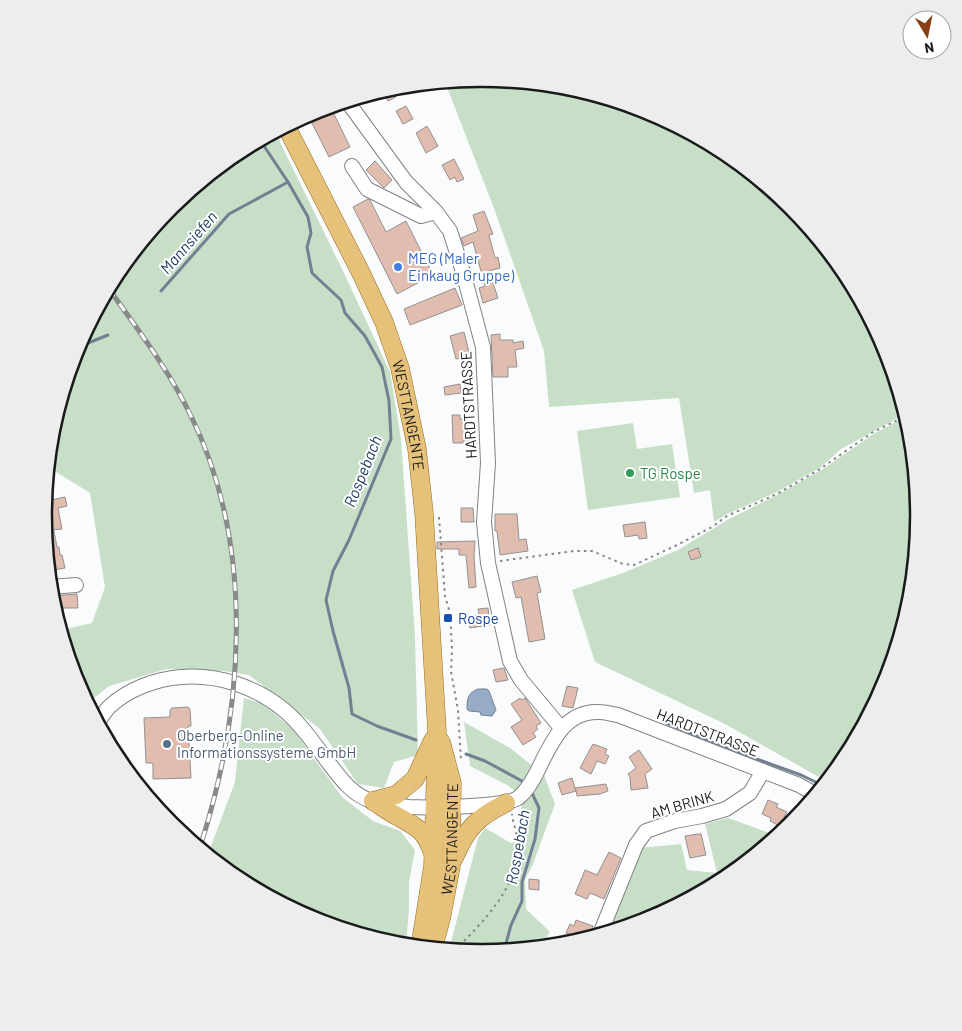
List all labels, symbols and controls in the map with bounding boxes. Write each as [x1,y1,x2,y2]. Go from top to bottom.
north arrow [902,10,952,60]
text: N [923,39,935,57]
water label: Mannsiefen [155,207,221,277]
place label: MEG (Maler Einkaug Gruppe) [408,249,514,284]
marker: MEG (Maler Einkaug Gruppe) [392,261,404,273]
street label: HARDTSTRASSE [456,351,480,459]
street label: WESTTANGENTE [389,358,428,471]
water label: Rospebach [339,432,385,510]
place label: TG Rospe [640,464,701,482]
marker: TG Rospe [624,467,636,479]
place label: Rospe [458,609,499,627]
marker: Rospe [442,612,454,624]
street label: HARDTSTRASSE [654,704,762,760]
place label: Oberberg-Online Informationssysteme GmbH [177,726,356,761]
marker: Oberberg-Online Informationssysteme GmbH [161,738,173,750]
street label: WESTTANGENTE [437,783,461,896]
street label: AM BRINK [648,786,716,822]
water label: Rospebach [501,808,533,886]

